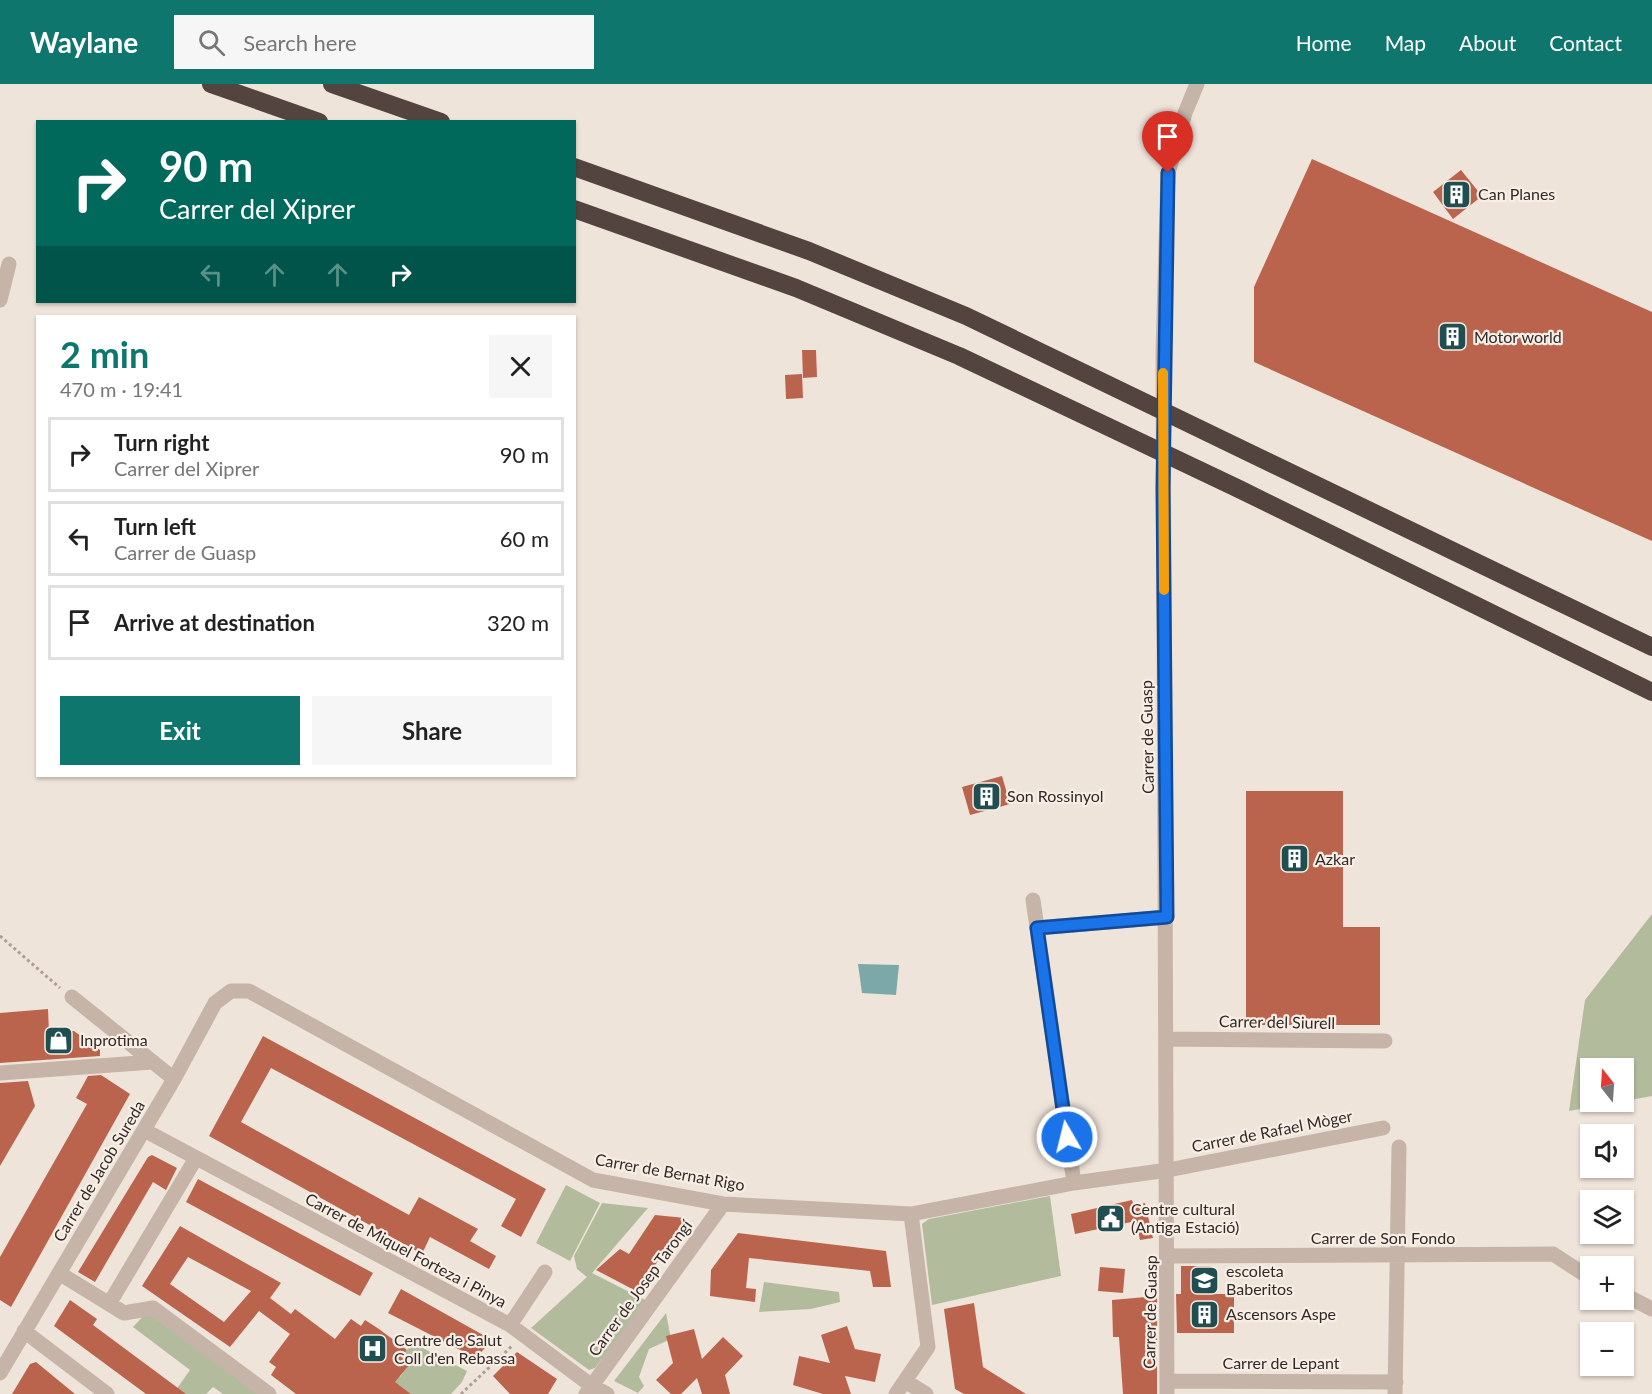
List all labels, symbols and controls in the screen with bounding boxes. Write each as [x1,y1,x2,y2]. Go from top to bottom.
search box [174,15,594,69]
text: Waylane [30,25,138,59]
icon: search [195,26,228,59]
text: Search here [243,29,357,56]
text: Home [1296,30,1352,55]
text: Map [1385,30,1426,55]
text: About [1459,30,1516,55]
text: Contact [1549,30,1622,55]
pin [1142,111,1193,173]
icon: arrive [1151,120,1184,153]
text: 90 m [159,141,253,191]
icon: right [60,144,138,222]
building icon: Can Planes [1441,178,1473,210]
place label: Can Planes [1478,184,1555,203]
text: Carrer del Xiprer [159,192,355,225]
icon: left [195,258,228,291]
icon: ahead [258,258,291,291]
icon: ahead [321,258,354,291]
icon: right [384,258,417,291]
building icon: Motor world [1437,321,1469,353]
place label: Motor world [1474,327,1562,346]
text: 2 min [60,332,149,376]
button: close [489,335,552,398]
text: 470 m · 19:41 [60,377,183,401]
text: Turn right [114,429,209,456]
icon: right [63,438,96,471]
text: 90 m [500,441,549,468]
text: Carrer del Xiprer [114,456,259,480]
text: Turn left [114,513,196,540]
icon: left [63,522,96,555]
text: 60 m [500,525,549,552]
text: Carrer de Guasp [114,540,256,564]
icon: arrive [63,606,96,639]
text: Arrive at destination [114,609,315,636]
text: 320 m [487,609,549,636]
street label: Carrer de Guasp [1136,680,1157,794]
button: Exit [60,696,300,765]
button: Share [312,696,552,765]
building icon: Son Rossinyol [970,780,1002,812]
place label: Son Rossinyol [1007,786,1104,805]
building icon: Azkar [1278,843,1310,875]
place label: Azkar [1315,849,1355,868]
street label: Carrer del Siurell [1219,1011,1335,1032]
shop icon: Inprotima [43,1024,75,1056]
place label: Inprotima [80,1030,148,1049]
north arrow [1580,1058,1634,1112]
map controls [1580,1058,1634,1376]
street label: Carrer de Jacob Sureda [49,1097,148,1245]
position arrow [1035,1105,1099,1169]
street label: Carrer de Rafael Mòger [1190,1106,1354,1155]
button: sound [1580,1124,1634,1178]
street label: Carrer de Bernat Rigo [594,1149,746,1194]
street label: Carrer de Miquel Forteza i Pinya [302,1188,510,1311]
button: layers [1580,1190,1634,1244]
place label: Centre cultural (Antiga Estació) [1131,1199,1239,1236]
public building icon: Centre cultural (Antiga Estació) [1094,1202,1126,1234]
street label: Carrer de Josep Tarongí [584,1215,696,1360]
street label: Carrer de Son Fondo [1311,1228,1455,1247]
street label: Carrer de Guasp [1139,1255,1160,1369]
button: + [1580,1256,1634,1310]
place label: escoleta Baberitos [1226,1261,1293,1298]
school or university icon: escoleta Baberitos [1189,1264,1221,1296]
building icon: Ascensors Aspe [1189,1298,1221,1330]
place label: Ascensors Aspe [1226,1304,1336,1323]
button: − [1580,1322,1634,1376]
place label: Centre de Salut Coll d'en Rebassa [394,1330,515,1367]
hospital icon: Centre de Salut Coll d'en Rebassa [357,1333,389,1365]
street label: Carrer de Lepant [1222,1353,1340,1372]

